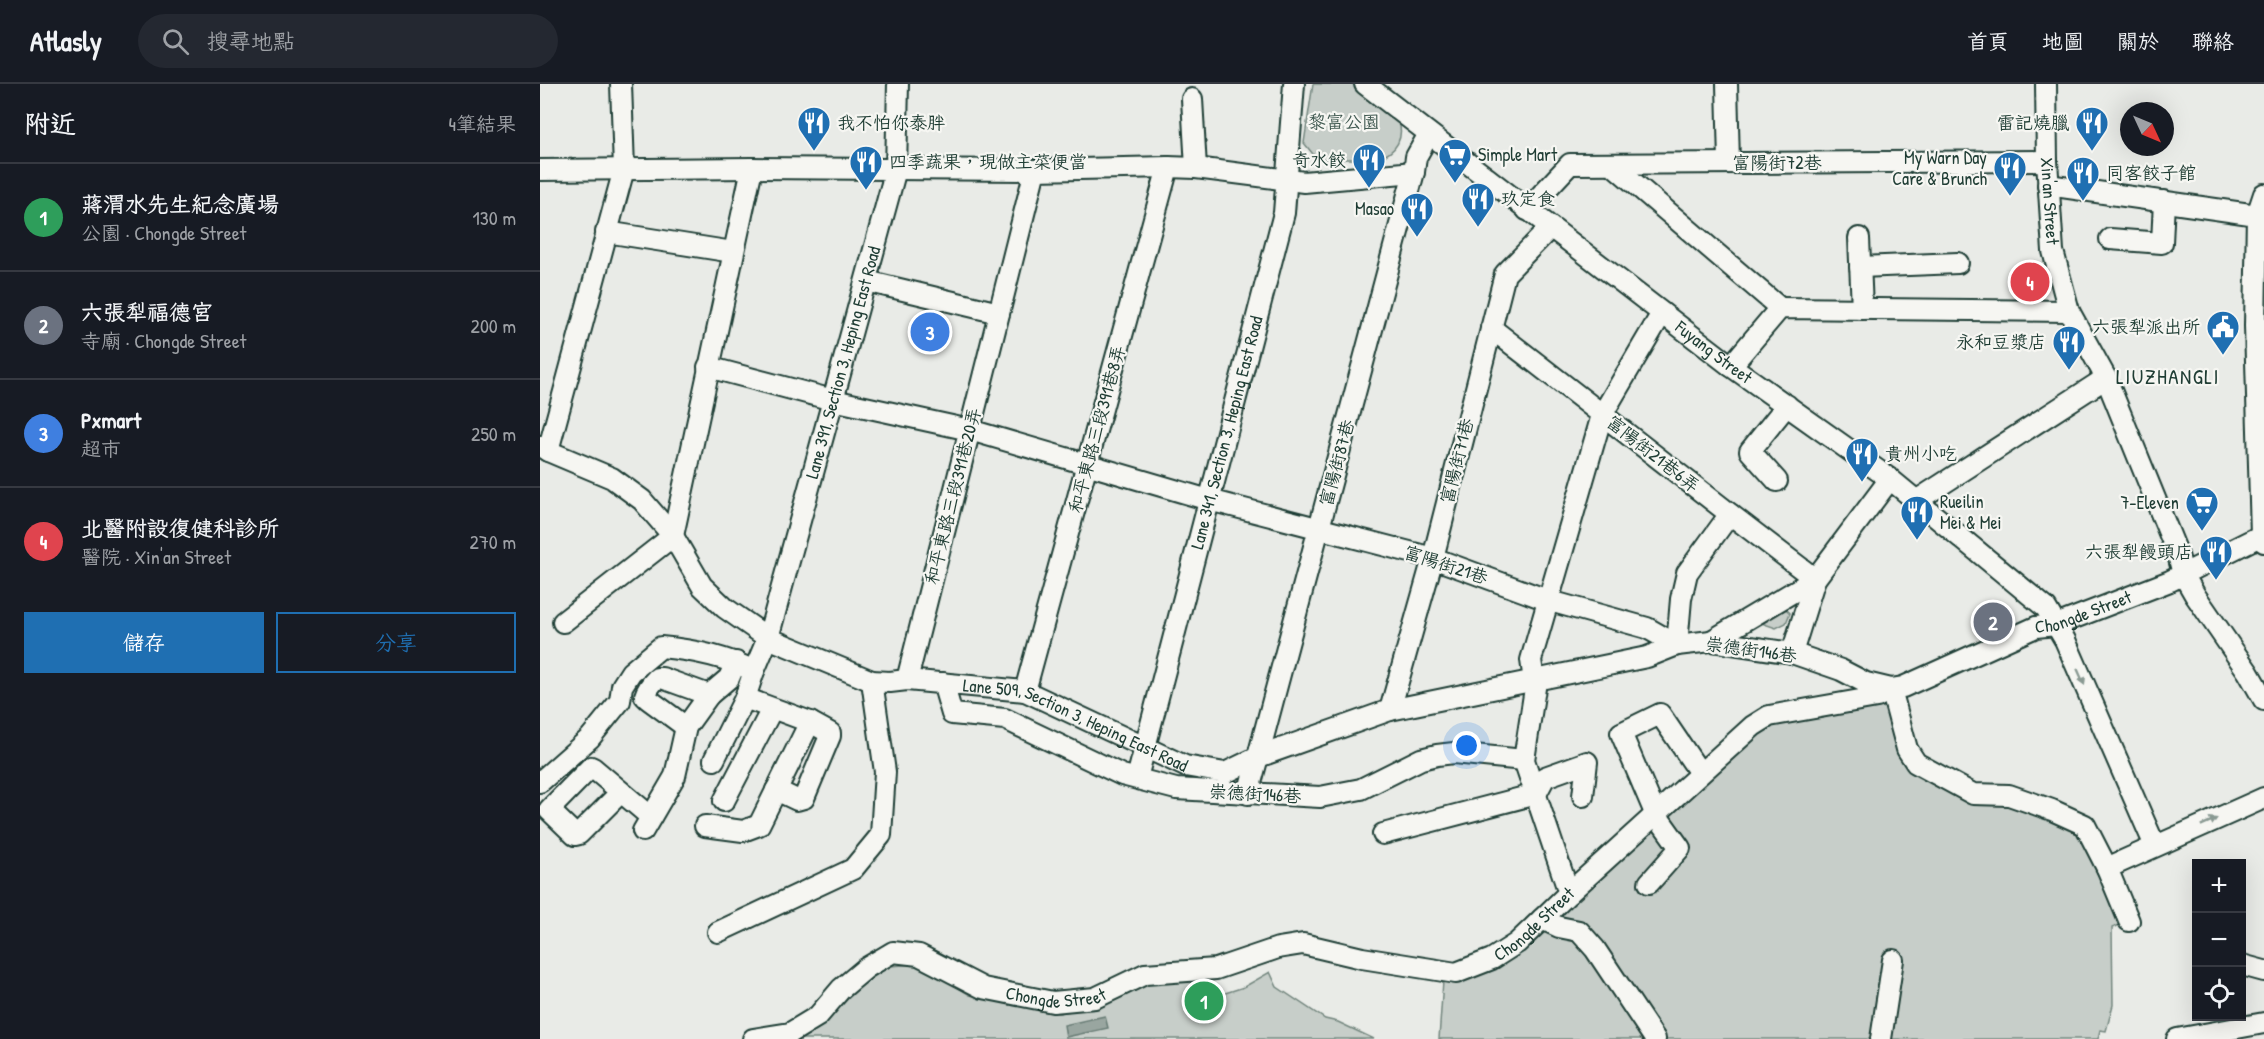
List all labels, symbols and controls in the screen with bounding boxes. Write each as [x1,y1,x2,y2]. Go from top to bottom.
search box [138,14,558,68]
text: Atlasly [30,22,102,60]
icon: search [159,25,192,58]
text: 搜尋地點 [207,26,295,56]
text: 首頁 [1967,27,2009,56]
text: 地圖 [2042,27,2084,56]
text: 關於 [2117,27,2159,56]
text: 聯絡 [2192,27,2234,56]
north arrow [2120,102,2174,156]
restaurant icon: 我不怕你泰胖 [796,105,832,152]
restaurant icon: 雷記燒臘 [2074,105,2110,152]
text: 附近 [24,106,76,141]
park label: 黎富公園 [1308,109,1380,134]
text: 4筆結果 [449,110,516,137]
place label: 我不怕你泰胖 [837,110,945,135]
place label: 雷記燒臘 [1997,110,2070,135]
supermarket icon: Simple Mart [1437,137,1473,184]
restaurant icon: 奇水餃 [1351,142,1387,189]
place label: Simple Mart [1478,142,1558,167]
restaurant icon: 四季蔬果，現做主菜便當 [848,144,884,191]
place label: My Warn Day Care & Brunch [1892,145,1987,191]
place label: 奇水餃 [1292,147,1346,172]
place label: 四季蔬果，現做主菜便當 [889,149,1087,174]
street label: 富陽街72巷 [1732,150,1822,175]
restaurant icon: My Warn Day Care & Brunch [1992,150,2028,197]
restaurant icon: 同客餃子館 [2065,155,2101,202]
street label: Xin'an Street [2035,157,2066,246]
place label: 同客餃子館 [2106,160,2196,185]
restaurant icon: 玖定食 [1460,181,1496,228]
place label: 玖定食 [1501,186,1555,211]
text: 蔣渭水先生紀念廣場 [81,189,279,219]
restaurant icon: Masao [1399,191,1435,238]
place label: Masao [1355,196,1394,221]
text: 1 [40,204,47,231]
text: 130 m [473,204,516,231]
text: 公園 · Chongde Street [81,219,246,246]
street label: Lane 391, Section 3, Heping East Road [799,243,886,481]
pin: 4 [2010,260,2050,304]
text: 六張犁福德宮 [81,297,213,327]
public building icon: 六張犁派出所 [2205,309,2241,356]
pin: 3 [910,310,950,354]
text: 2 [39,312,48,339]
text: 200 m [471,312,516,339]
street label: Lane 341, Section 3, Heping East Road [1184,313,1269,552]
street label: Fuyang Street [1669,314,1758,390]
place label: 六張犁派出所 [2092,314,2200,339]
restaurant icon: 永和豆漿店 [2051,324,2087,371]
text: 寺廟 · Chongde Street [81,327,246,354]
place label: 永和豆漿店 [1956,329,2046,354]
street label: 和平東路三段391巷8弄 [1062,342,1131,516]
district label: LIUZHANGLI [2116,362,2220,391]
text: Pxmart [81,405,141,435]
street label: 和平東路三段391巷20弄 [918,405,987,587]
street label: 富陽街21巷6弄 [1601,409,1705,498]
street label: 富陽街71巷 [1434,415,1479,506]
street label: 富陽街87巷 [1313,417,1360,509]
text: 3 [39,420,48,447]
text: 250 m [471,420,516,447]
text: 超市 [81,435,121,462]
restaurant icon: 貴州小吃 [1844,436,1880,483]
place label: 貴州小吃 [1885,441,1957,466]
supermarket icon: 7-Eleven [2184,485,2220,532]
place label: Rueilin Mei & Mei [1940,489,2002,535]
place label: 7-Eleven [2120,490,2179,515]
restaurant icon: Rueilin Mei & Mei [1899,494,1935,541]
text: 北醫附設復健科診所 [81,513,279,543]
text: 4 [40,528,47,555]
text: 270 m [470,528,516,555]
restaurant icon: 六張犁饅頭店 [2198,534,2234,581]
street label: 富陽街21巷 [1401,539,1491,590]
place label: 六張犁饅頭店 [2085,539,2193,564]
text: 醫院 · Xin'an Street [81,543,231,570]
street label: Chongde Street [2034,584,2136,639]
pin: 2 [1974,600,2012,644]
button: 儲存 [24,612,264,673]
button: 分享 [276,612,516,673]
street label: 崇德街146巷 [1704,631,1799,668]
one-way arrow [2077,668,2086,686]
street label: Lane 509, Section 3, Heping East Road [962,672,1192,778]
your location [1452,731,1481,760]
street label: 崇德街146巷 [1208,779,1302,808]
one-way arrow [2200,818,2217,827]
map controls [2192,859,2246,1021]
button: + [2192,859,2246,913]
street label: Chongde Street [1488,881,1580,967]
button: − [2192,913,2246,967]
button: locate [2192,967,2246,1021]
pin: 1 [1184,978,1224,1024]
street label: Chongde Street [1004,980,1111,1014]

